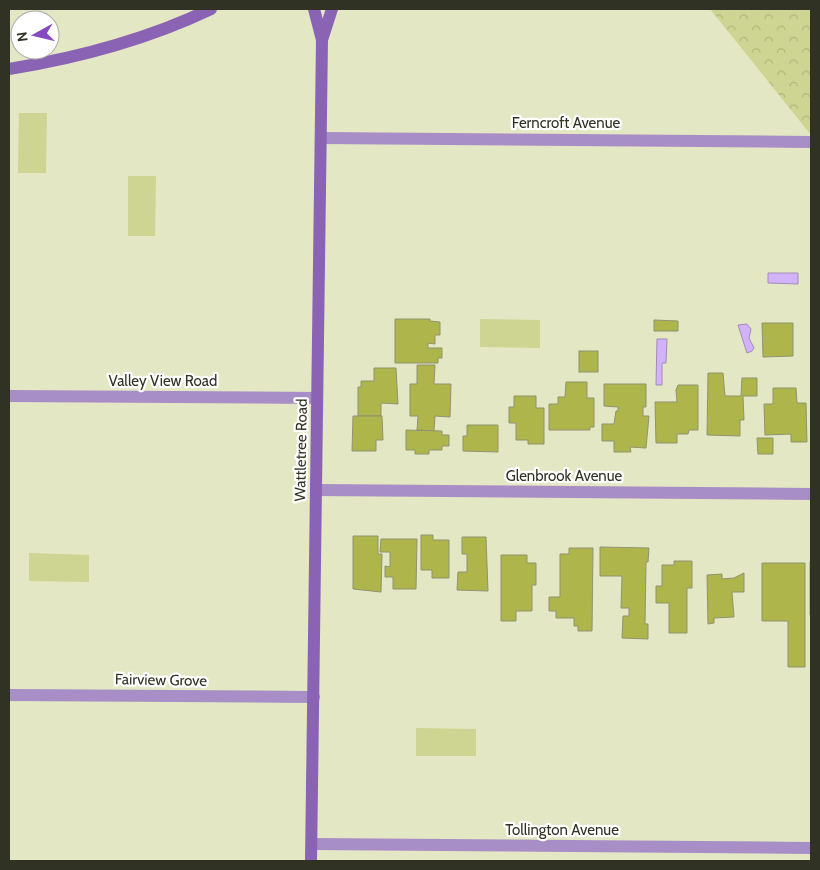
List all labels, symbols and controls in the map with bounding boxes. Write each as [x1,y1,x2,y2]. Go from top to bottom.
north arrow [10,10,60,60]
text: N [13,31,32,43]
street label: Ferncroft Avenue [512,114,621,132]
street label: Valley View Road [109,372,217,390]
street label: Wattletree Road [291,398,311,502]
street label: Glenbrook Avenue [506,467,623,485]
street label: Fairview Grove [115,670,208,690]
street label: Tollington Avenue [505,821,619,839]

